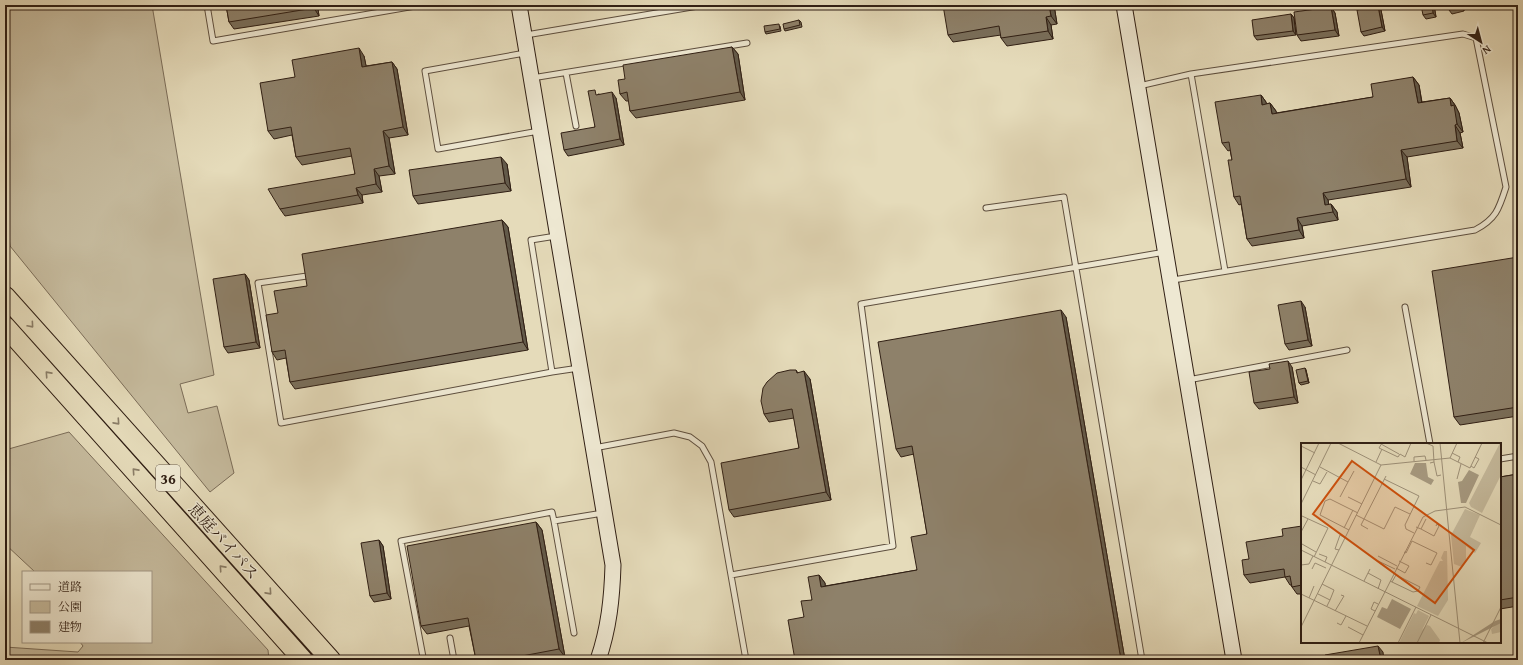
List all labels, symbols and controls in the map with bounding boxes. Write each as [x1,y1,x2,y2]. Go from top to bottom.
north arrow [1461,22,1501,62]
text: N [1479,41,1495,59]
one-way arrow [26,320,33,328]
one-way arrow [46,372,53,379]
one-way arrow [112,417,120,425]
inset map [1301,443,1501,643]
road number: 36 [156,465,180,491]
one-way arrow [133,469,140,476]
street label: 恵庭バイパス [183,497,265,585]
one-way arrow [219,565,226,573]
legend [22,571,152,643]
text: 道路 [58,578,82,595]
one-way arrow [265,587,272,594]
text: 公園 [58,598,82,615]
text: 建物 [58,618,82,635]

